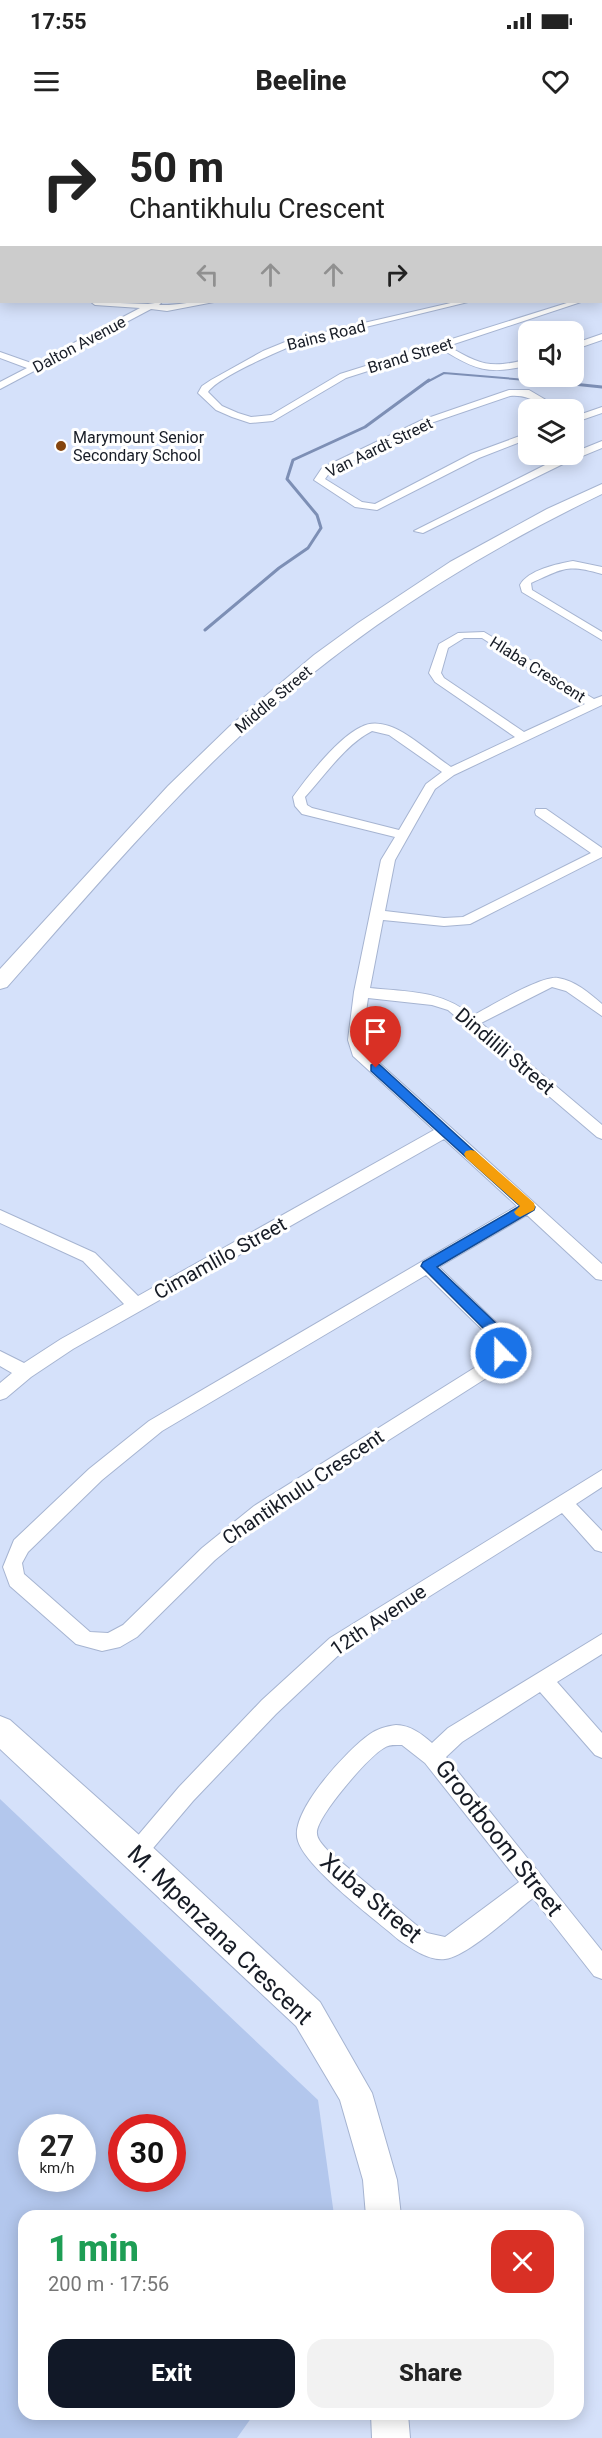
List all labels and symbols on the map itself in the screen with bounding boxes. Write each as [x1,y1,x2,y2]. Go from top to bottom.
street label: Dalton Avenue [30,312,129,377]
street label: Bains Road [285,317,367,354]
street label: Brand Street [365,334,455,377]
street label: Van Aardt Street [323,413,436,481]
place label: Marymount Senior Secondary School [73,428,205,465]
marker: Marymount Senior Secondary School [54,439,68,453]
street label: Hlaba Crescent [486,632,589,706]
street label: Middle Street [231,662,316,737]
street label: Dindilili Street [450,1002,560,1100]
pin [350,1006,401,1068]
street label: Cimamlilo Street [150,1212,290,1304]
position arrow [469,1321,533,1385]
street label: Chantikhulu Crescent [218,1424,388,1550]
street label: 12th Avenue [326,1579,430,1661]
street label: Grootboom Street [429,1754,569,1922]
street label: M. Mpenzana Crescent [122,1840,318,2031]
street label: Xuba Street [315,1847,428,1949]
speed limit sign: 30 [108,2114,186,2192]

